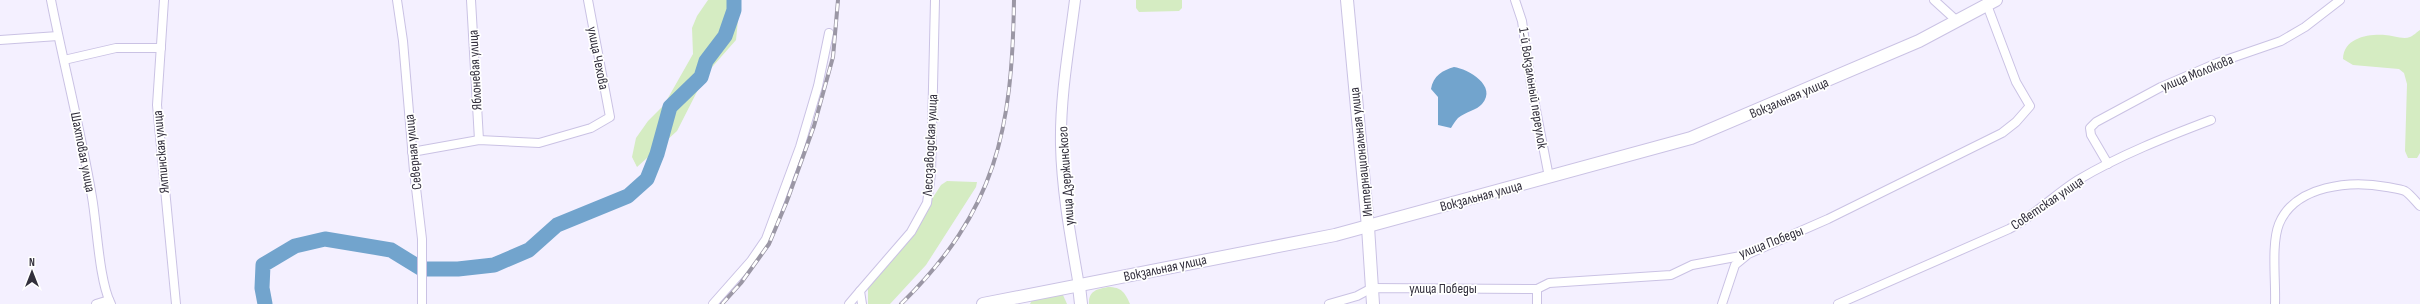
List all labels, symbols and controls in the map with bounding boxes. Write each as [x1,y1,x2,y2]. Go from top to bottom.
street label: улица Чехова [584,25,612,91]
street label: 1-й Вокзальный переулок [1515,26,1551,151]
street label: Яблоневая улица [464,29,486,111]
street label: улица Молокова [2158,51,2236,95]
street label: Вокзальная улица [1747,74,1831,122]
street label: Интернациональная улица [1346,86,1376,218]
street label: Лесозаводская улица [919,94,941,197]
street label: Шахтовая улица [67,110,99,194]
street label: Ялтинская улица [149,110,173,194]
street label: Северная улица [401,113,425,191]
street label: улица Дзержинского [1054,126,1078,226]
street label: Советская улица [2007,172,2087,234]
street label: Вокзальная улица [1438,177,1524,215]
street label: улица Победы [1736,222,1806,262]
street label: Вокзальная улица [1122,251,1208,285]
north arrow [12,252,52,292]
text: N [29,256,35,269]
street label: улица Победы [1409,280,1477,297]

